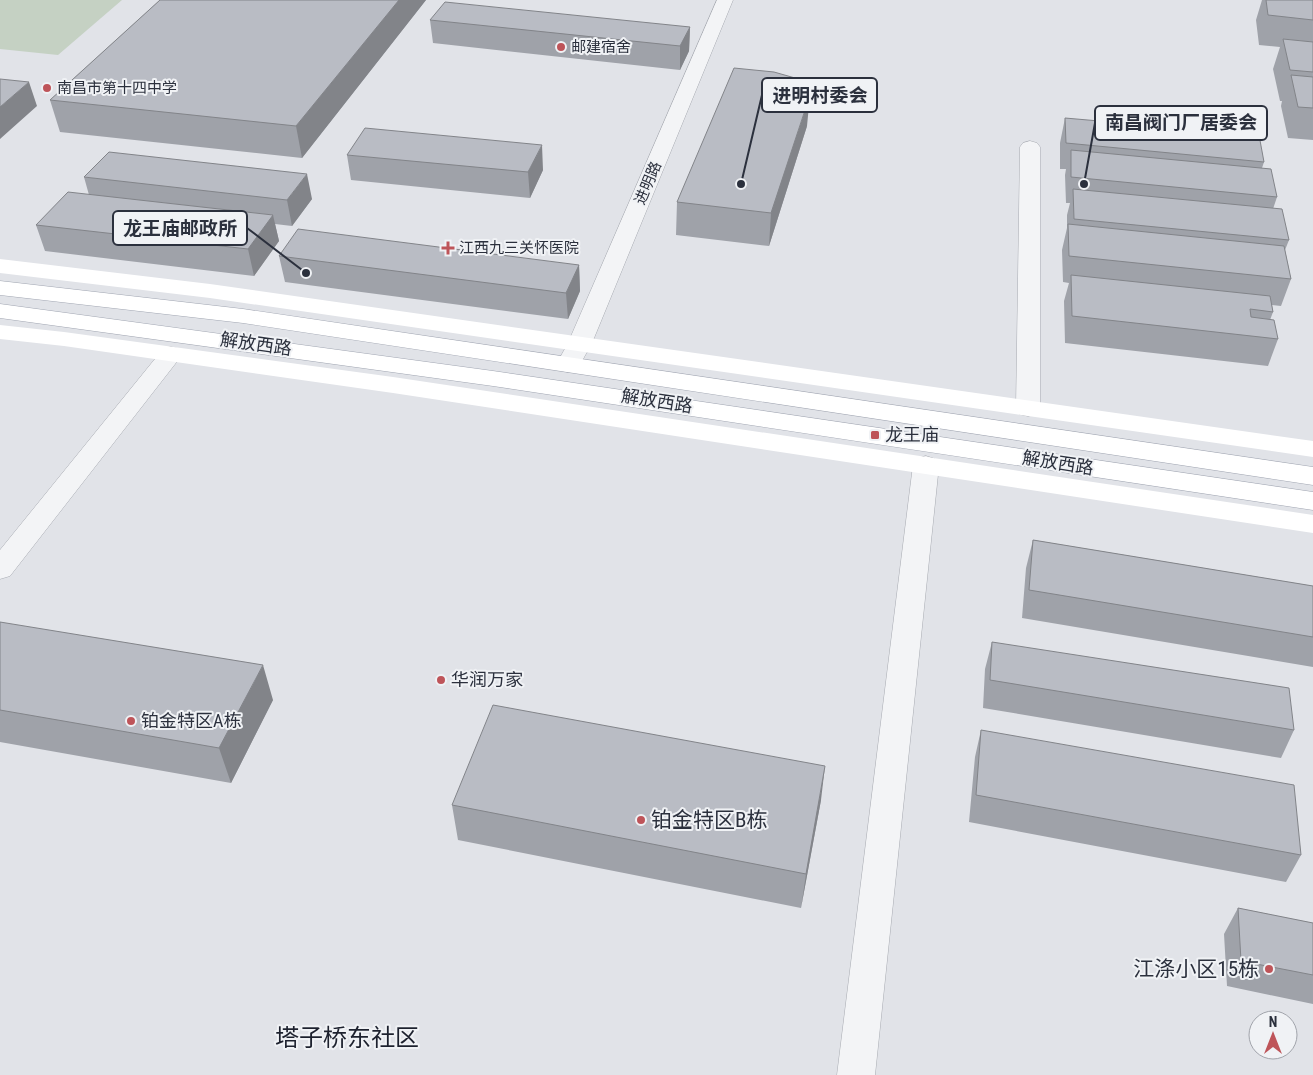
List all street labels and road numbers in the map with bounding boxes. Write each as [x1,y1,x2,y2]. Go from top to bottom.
street label: 进明路 [631,159,665,207]
street label: 解放西路 [219,328,293,359]
street label: 解放西路 [620,385,694,417]
street label: 解放西路 [1021,447,1095,479]

